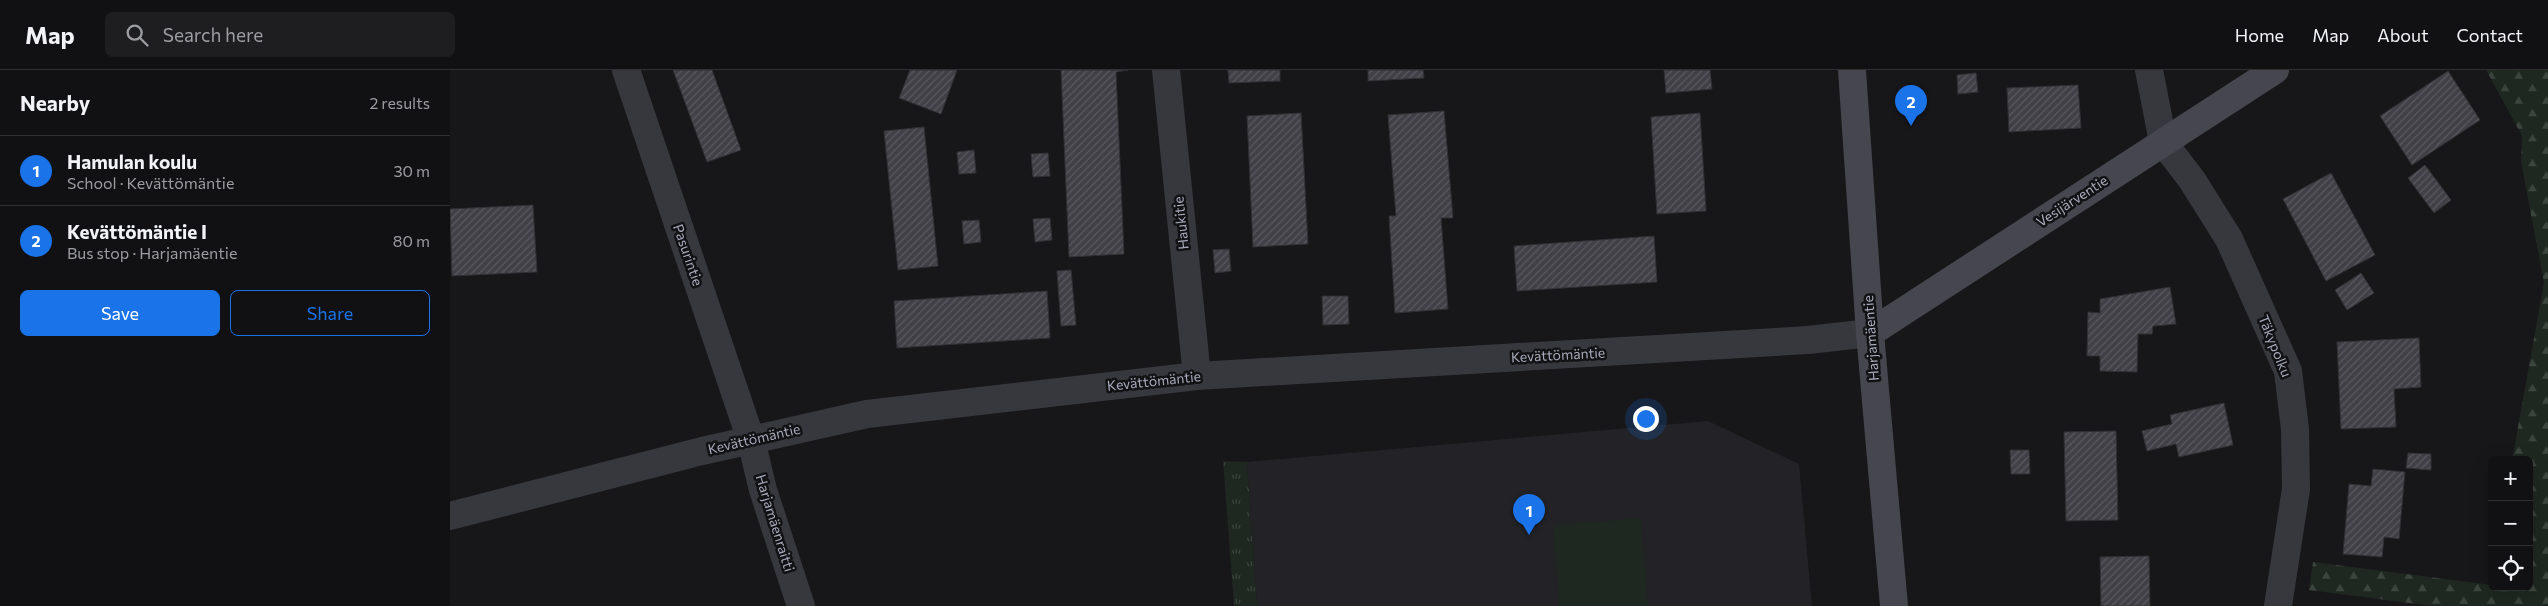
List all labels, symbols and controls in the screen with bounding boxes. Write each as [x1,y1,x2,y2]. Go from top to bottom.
search box [105,12,455,57]
text: Map [25,20,75,49]
icon: search [123,21,151,49]
text: Search here [163,23,263,46]
text: Home [2235,24,2284,46]
text: Map [2312,24,2349,46]
text: About [2377,24,2429,46]
text: Contact [2457,24,2523,46]
pin: 2 [1895,85,1927,126]
text: Nearby [20,90,90,115]
text: 2 results [369,93,430,112]
text: Hamulan koulu [67,150,197,173]
text: 1 [32,161,40,180]
text: 30 m [393,161,430,180]
street label: Vesijärventie [2033,171,2111,230]
text: School · Kevättömäntie [67,173,234,192]
street label: Haukitie [1169,196,1192,251]
text: Kevättömäntie I [67,220,207,243]
street label: Pasurintie [670,222,707,288]
text: 2 [31,231,41,250]
text: 80 m [393,231,430,250]
text: Bus stop · Harjamäentie [67,243,237,262]
button: Save [20,290,220,336]
button: Share [230,290,430,336]
street label: Harjamäentie [1859,295,1882,381]
street label: Täkypolku [2255,312,2296,379]
street label: Kevättömäntie [1510,344,1606,365]
street label: Kevättömäntie [1106,367,1202,394]
your location [1633,406,1659,432]
street label: Kevättömäntie [706,420,802,457]
map controls [2488,456,2533,591]
button: + [2488,456,2533,501]
street label: Harjamäenraitti [753,472,798,573]
pin: 1 [1513,494,1545,535]
button: − [2488,501,2533,546]
button: locate [2488,546,2533,591]

